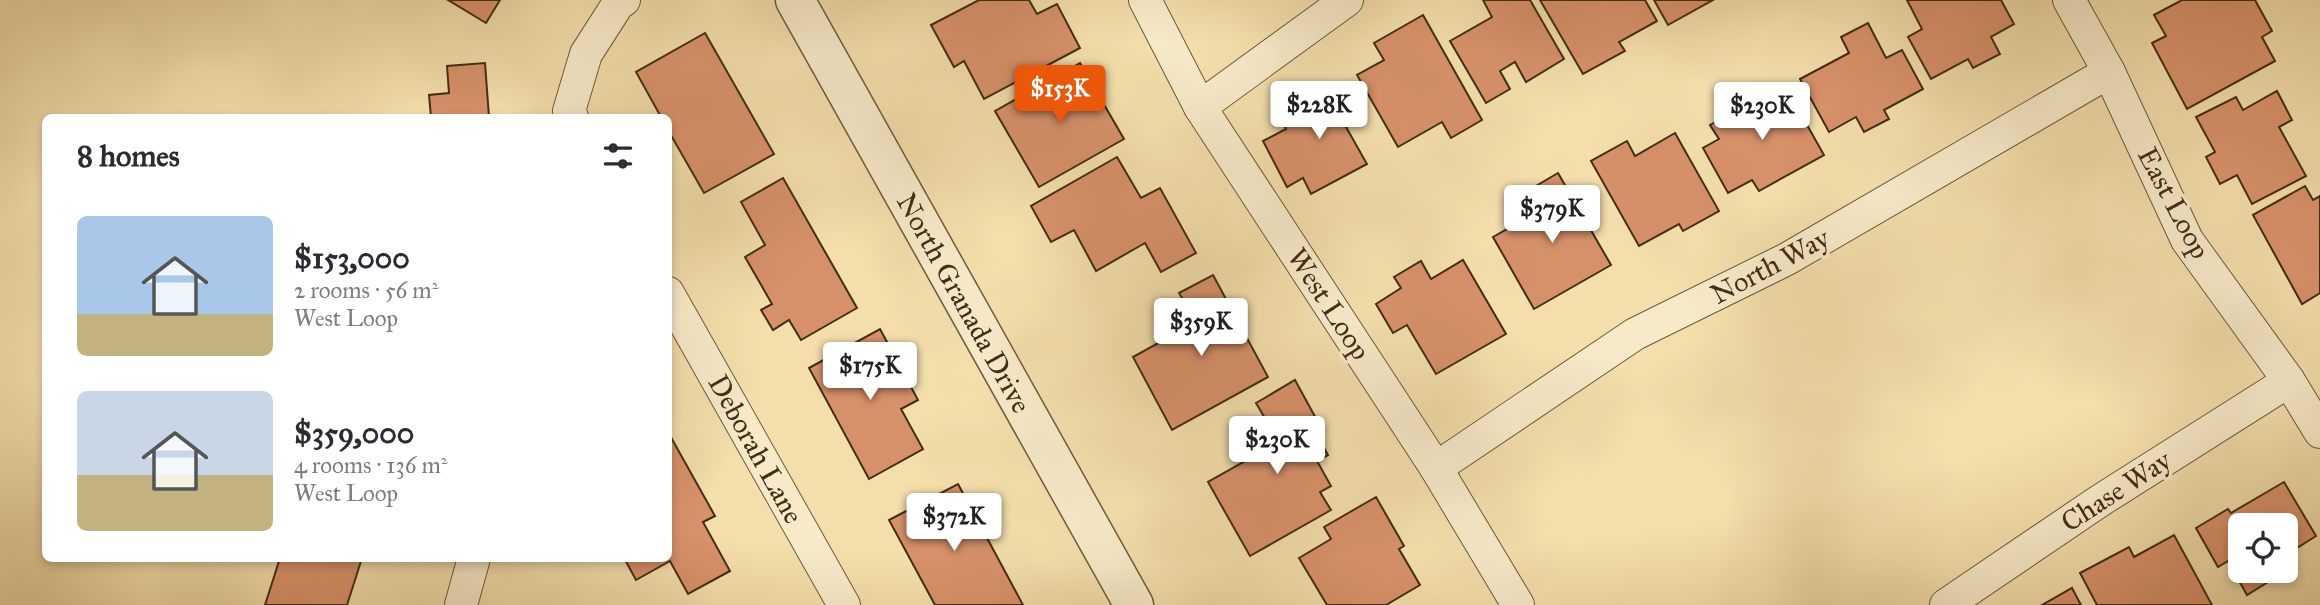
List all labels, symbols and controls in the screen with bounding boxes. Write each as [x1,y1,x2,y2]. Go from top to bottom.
pin: $153K [1011,66,1109,125]
text: $153K [1031,74,1089,102]
pin: $228K [1270,82,1368,141]
pin: $230K [1713,82,1811,142]
text: $228K [1287,90,1351,118]
text: $230K [1730,91,1794,119]
icon: filters [599,137,637,175]
text: 8 homes [77,138,180,174]
street label: East Loop [2130,141,2218,265]
pin: $379K [1503,186,1601,245]
street label: North Granada Drive [889,187,1039,419]
text: $379K [1520,194,1584,222]
street label: North Way [1705,220,1836,312]
text: $153,000 [294,240,410,276]
street label: West Loop [1280,241,1378,367]
icon: home [133,244,217,328]
text: 2 rooms · 56 m² [294,276,438,304]
pin: $359K [1152,298,1250,358]
text: West Loop [294,304,398,332]
text: $359K [1170,307,1232,335]
pin: $175K [821,342,919,402]
text: $175K [839,351,901,379]
street label: Deborah Lane [701,368,811,530]
text: $359,000 [294,415,414,451]
pin: $230K [1228,416,1326,476]
icon: home [133,419,217,503]
text: $230K [1245,425,1309,453]
street label: Chase Way [2054,442,2178,540]
text: 4 rooms · 136 m² [294,451,447,479]
text: West Loop [294,479,398,507]
pin: $372K [905,494,1003,553]
text: $372K [923,502,985,530]
map controls [2228,513,2298,583]
button: locate [2228,513,2298,583]

